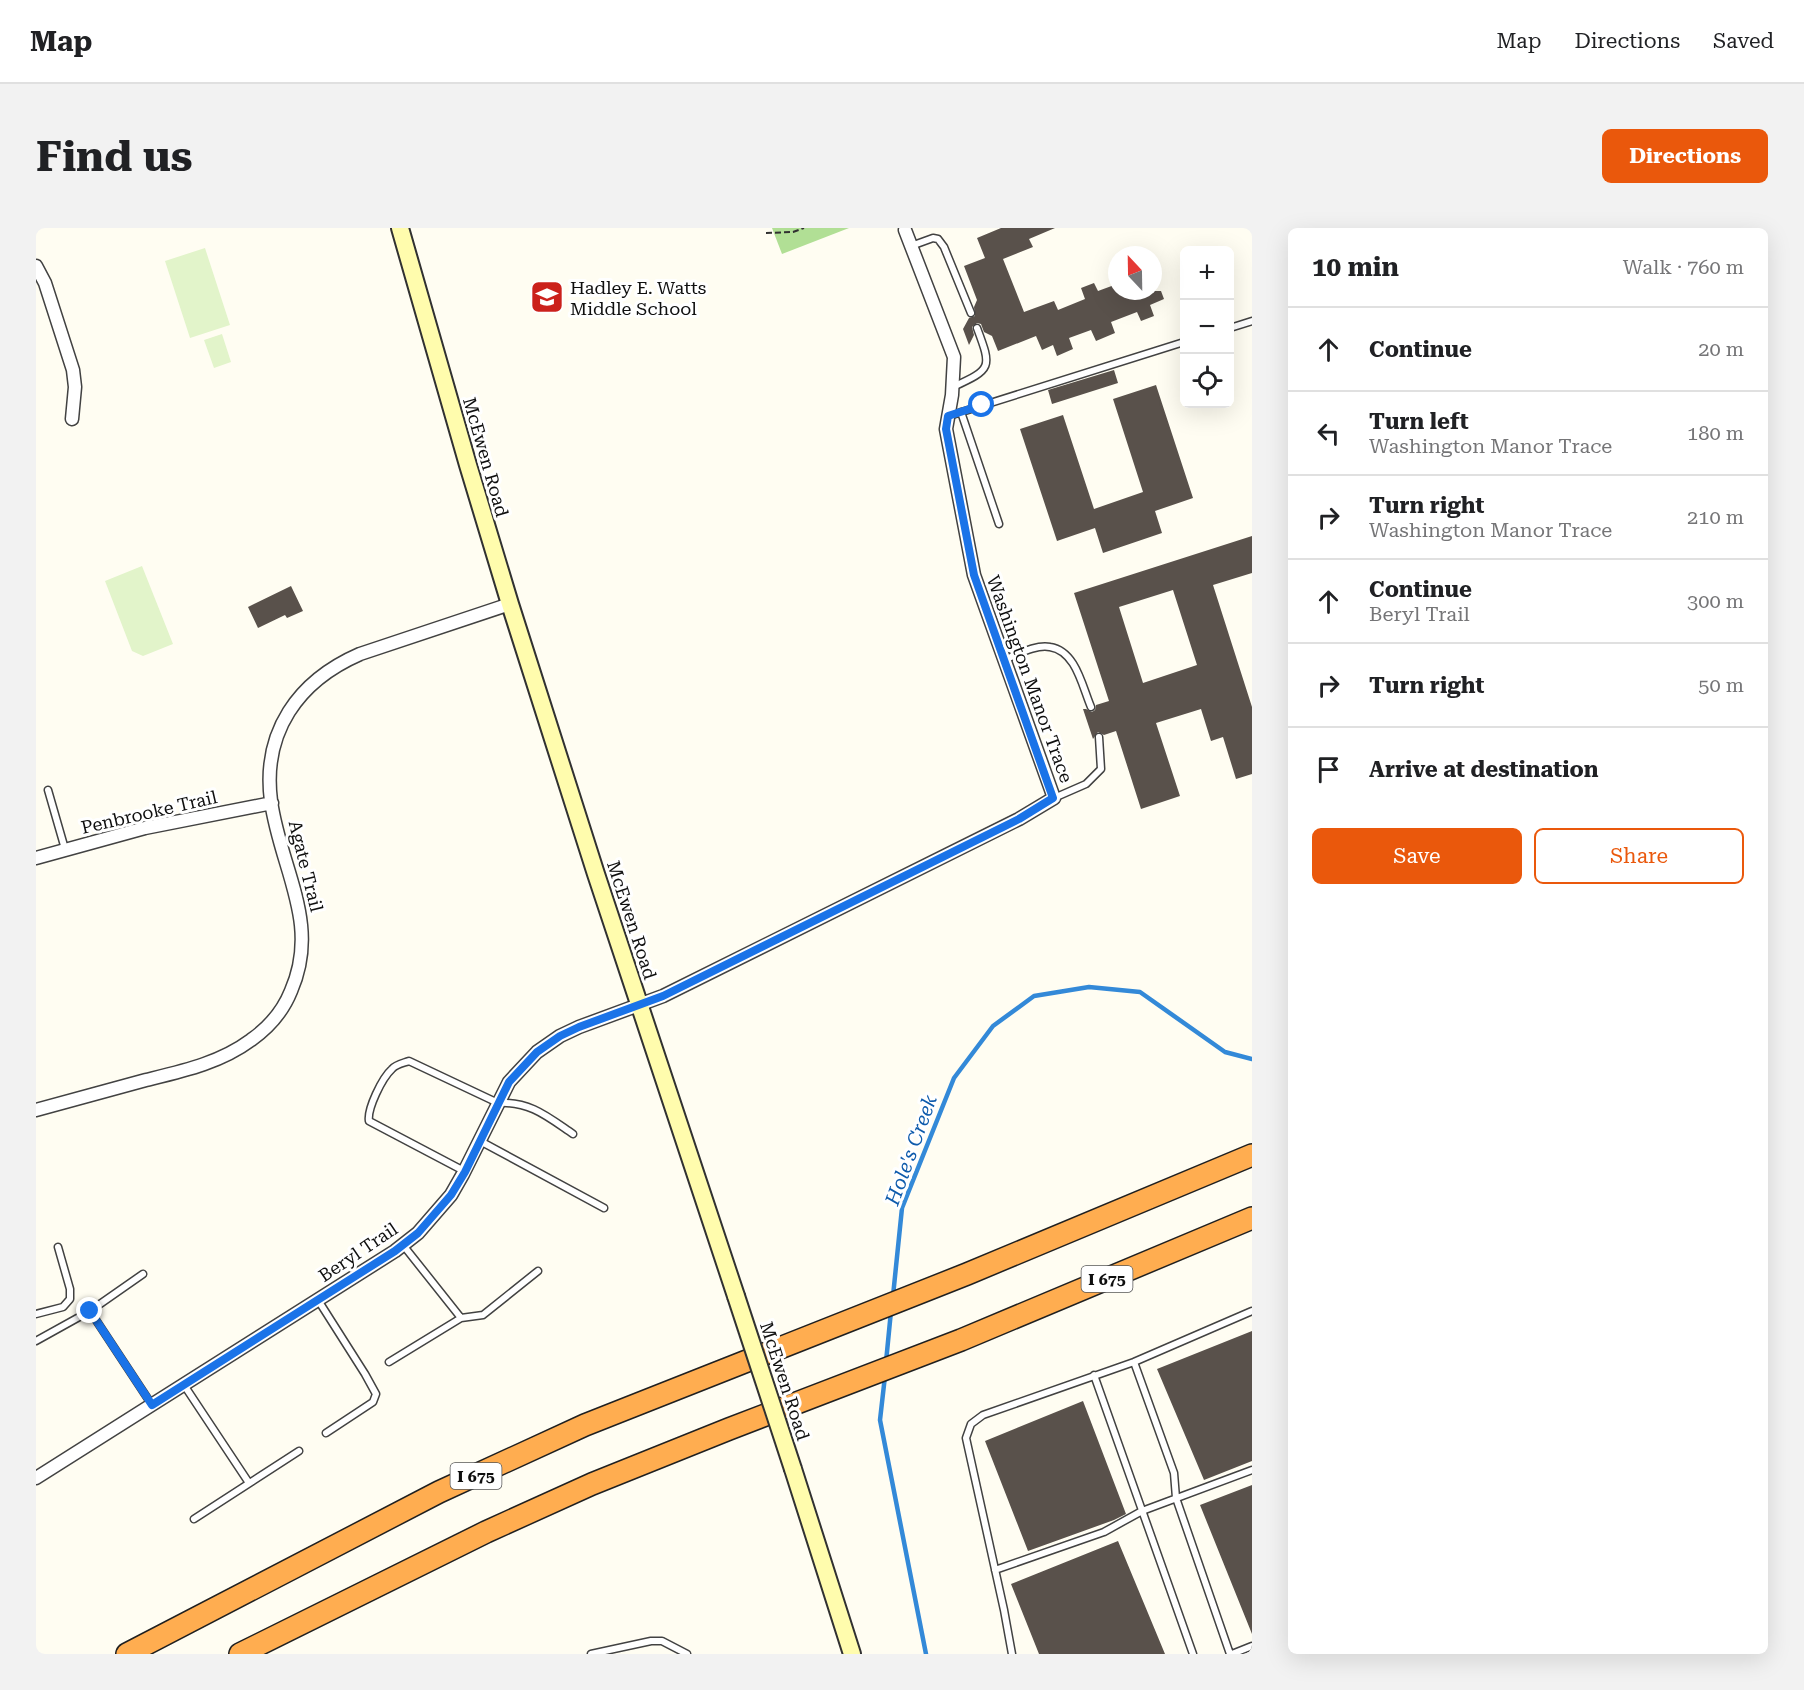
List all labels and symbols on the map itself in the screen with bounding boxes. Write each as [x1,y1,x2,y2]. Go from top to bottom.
north arrow [1108,246,1162,300]
place label: Hadley E. Watts Middle School [570,277,706,319]
school or university icon: Hadley E. Watts Middle School [529,279,565,315]
route start [968,391,994,417]
street label: McEwen Road [459,395,513,520]
street label: Washington Manor Trace [983,573,1077,786]
street label: Penbrooke Trail [79,786,219,838]
street label: Agate Trail [285,818,328,914]
street label: McEwen Road [603,858,661,982]
water label: Hole's Creek [880,1091,942,1209]
street label: Beryl Trail [315,1218,402,1286]
road number: I 675 [1082,1266,1132,1292]
route end [76,1297,102,1323]
street label: McEwen Road [756,1319,814,1443]
road number: I 675 [450,1463,502,1489]

